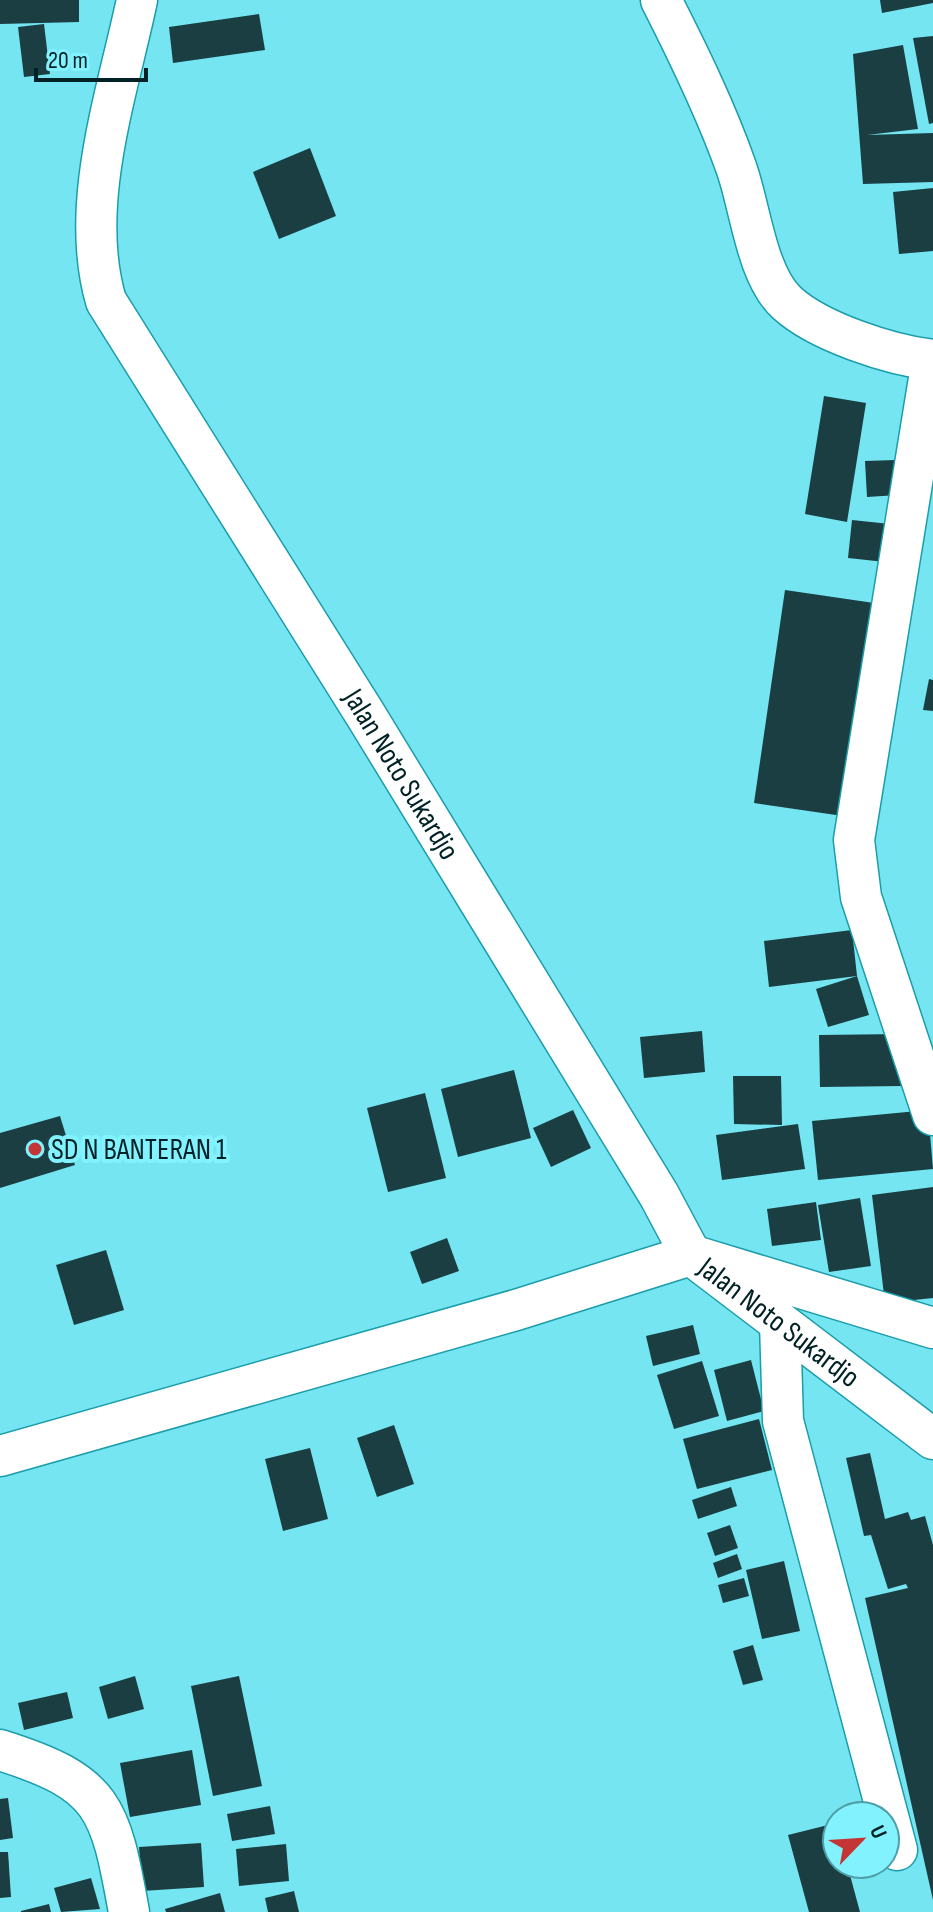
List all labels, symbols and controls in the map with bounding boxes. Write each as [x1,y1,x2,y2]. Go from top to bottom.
scale bar [36,32,146,82]
text: 20 m [48,46,88,75]
street label: Jalan Noto Sukardjo [334,682,467,867]
place label: SD N BANTERAN 1 [51,1132,227,1168]
marker: SD N BANTERAN 1 [26,1140,44,1158]
street label: Jalan Noto Sukardjo [690,1249,866,1396]
north arrow [821,1800,901,1880]
text: U [863,1821,892,1843]

